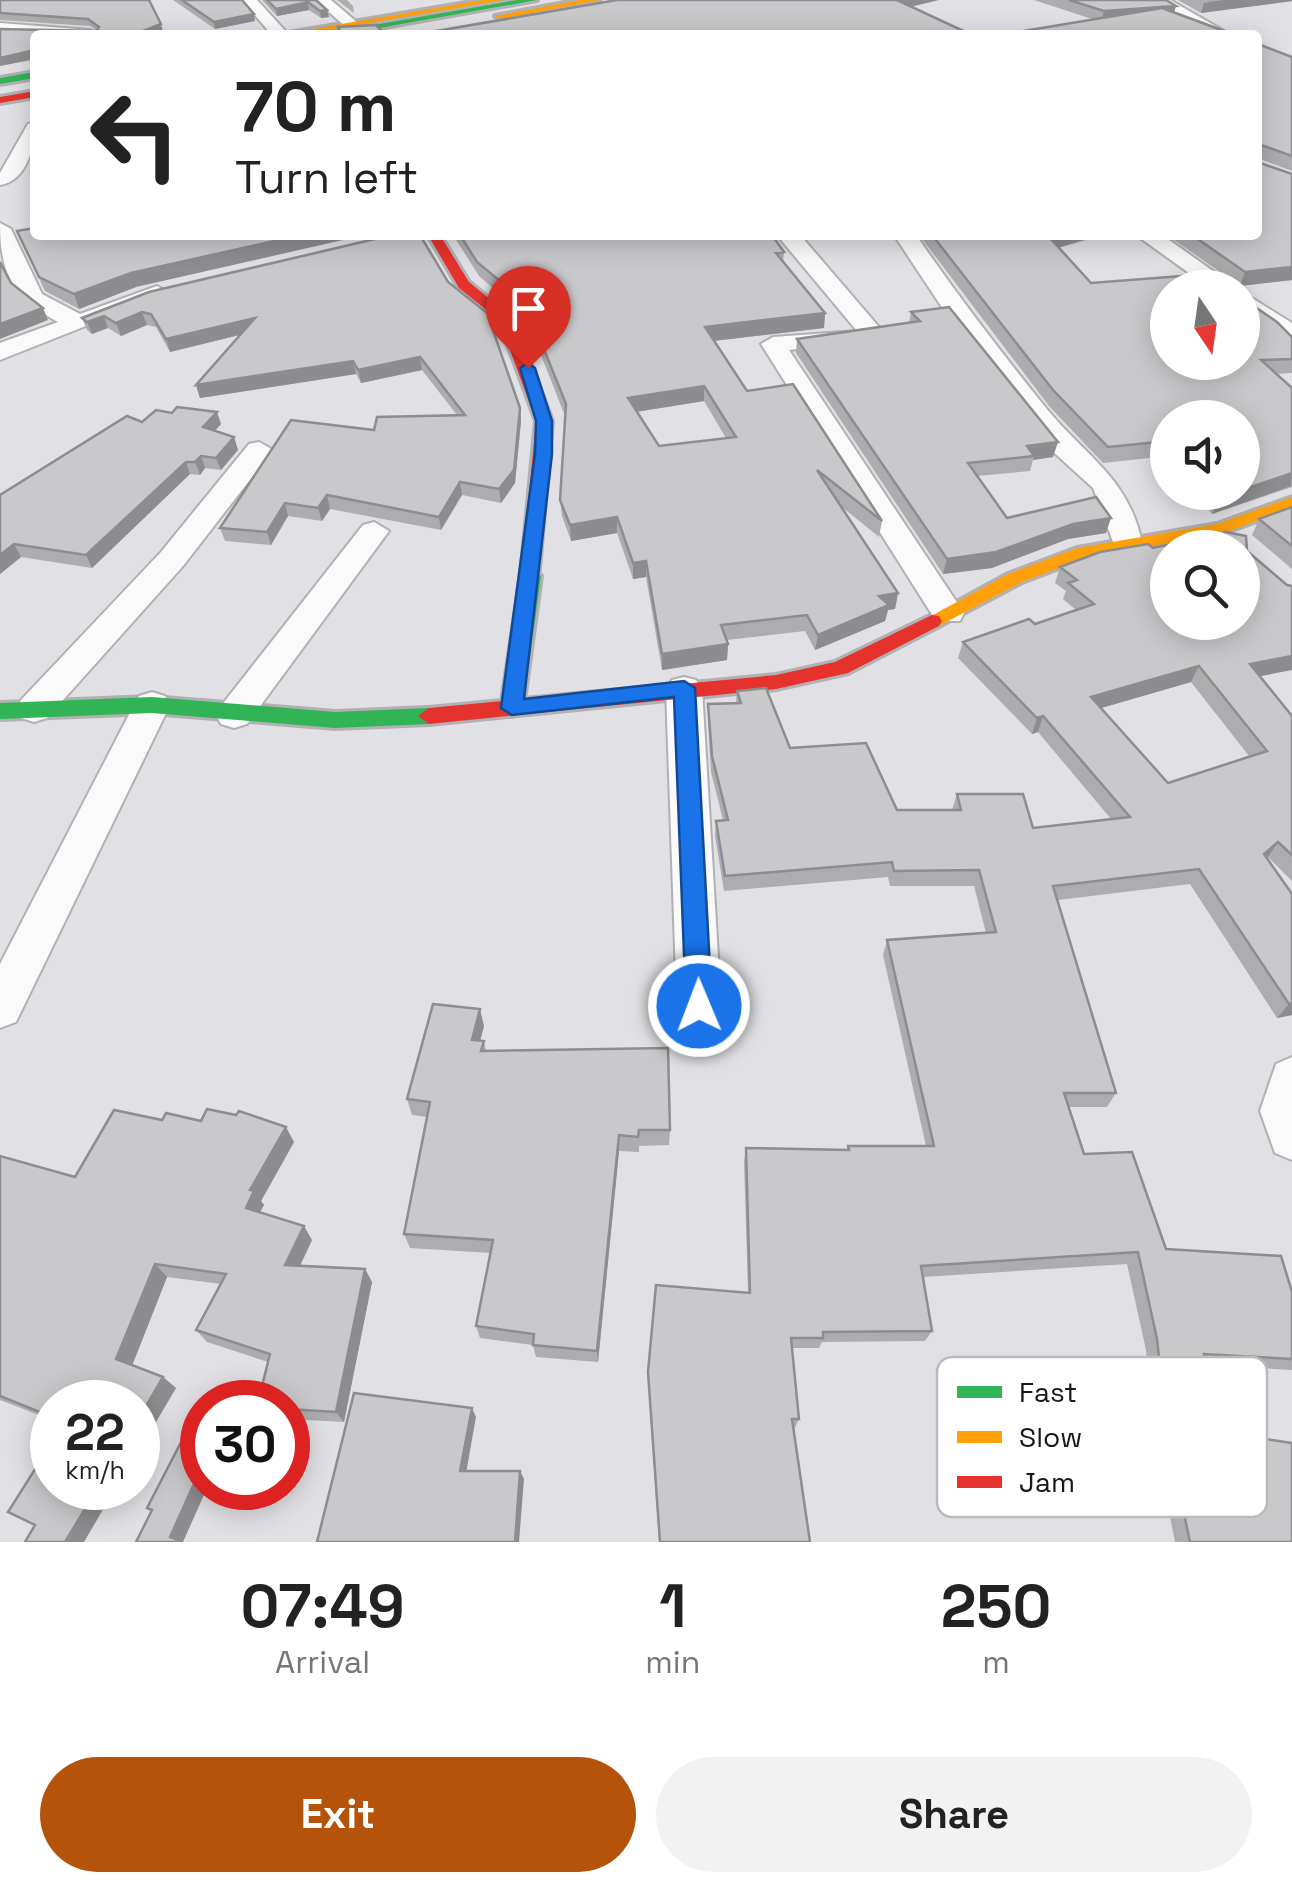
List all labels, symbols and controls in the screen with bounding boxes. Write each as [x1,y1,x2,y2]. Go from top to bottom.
text: 70 m [235,62,396,151]
icon: left [70,70,200,200]
text: Turn left [235,149,418,206]
pin [486,266,571,369]
north arrow [1150,270,1260,380]
map controls [1150,270,1260,640]
icon: arrive [501,281,556,336]
button: sound [1150,400,1260,510]
button: search [1150,530,1260,640]
position arrow [647,954,751,1058]
legend [937,1357,1267,1517]
text: Fast [1019,1374,1077,1410]
speed limit sign: 30 [180,1380,310,1510]
text: 22 [65,1401,125,1465]
text: Slow [1019,1419,1082,1455]
text: km/h [65,1454,125,1486]
text: Jam [1019,1464,1075,1500]
text: 07:49 [241,1568,405,1645]
text: 1 [659,1568,686,1645]
text: 250 [941,1568,1051,1645]
text: Arrival [275,1642,370,1682]
text: min [645,1642,700,1682]
text: m [982,1642,1010,1682]
button: Exit [40,1757,636,1872]
button: Share [656,1757,1252,1872]

